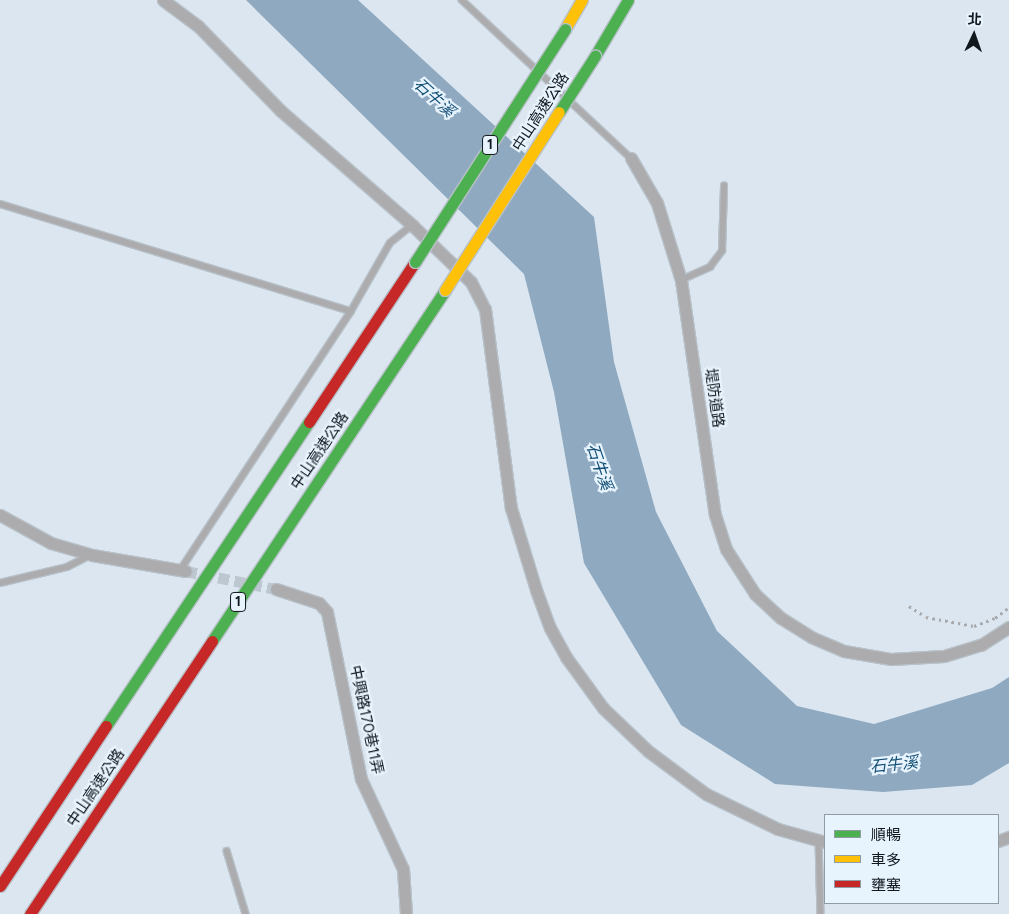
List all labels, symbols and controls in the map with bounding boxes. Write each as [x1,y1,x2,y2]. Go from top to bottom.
north arrow [949,10,999,60]
text: 北 [967,11,982,28]
street label: 中山高速公路 [509,69,573,155]
water label: 石牛溪 [410,75,458,121]
road number: 1 [481,134,499,156]
street label: 堤防道路 [701,367,727,429]
street label: 中山高速公路 [287,409,353,493]
water label: 石牛溪 [582,441,616,493]
road number: 1 [229,590,247,614]
street label: 中興路170巷11弄 [346,664,386,776]
street label: 中山高速公路 [63,746,129,830]
water label: 石牛溪 [869,753,919,777]
legend [824,814,999,904]
text: 順暢 [871,826,901,844]
text: 車多 [871,851,901,869]
text: 壅塞 [871,876,901,894]

